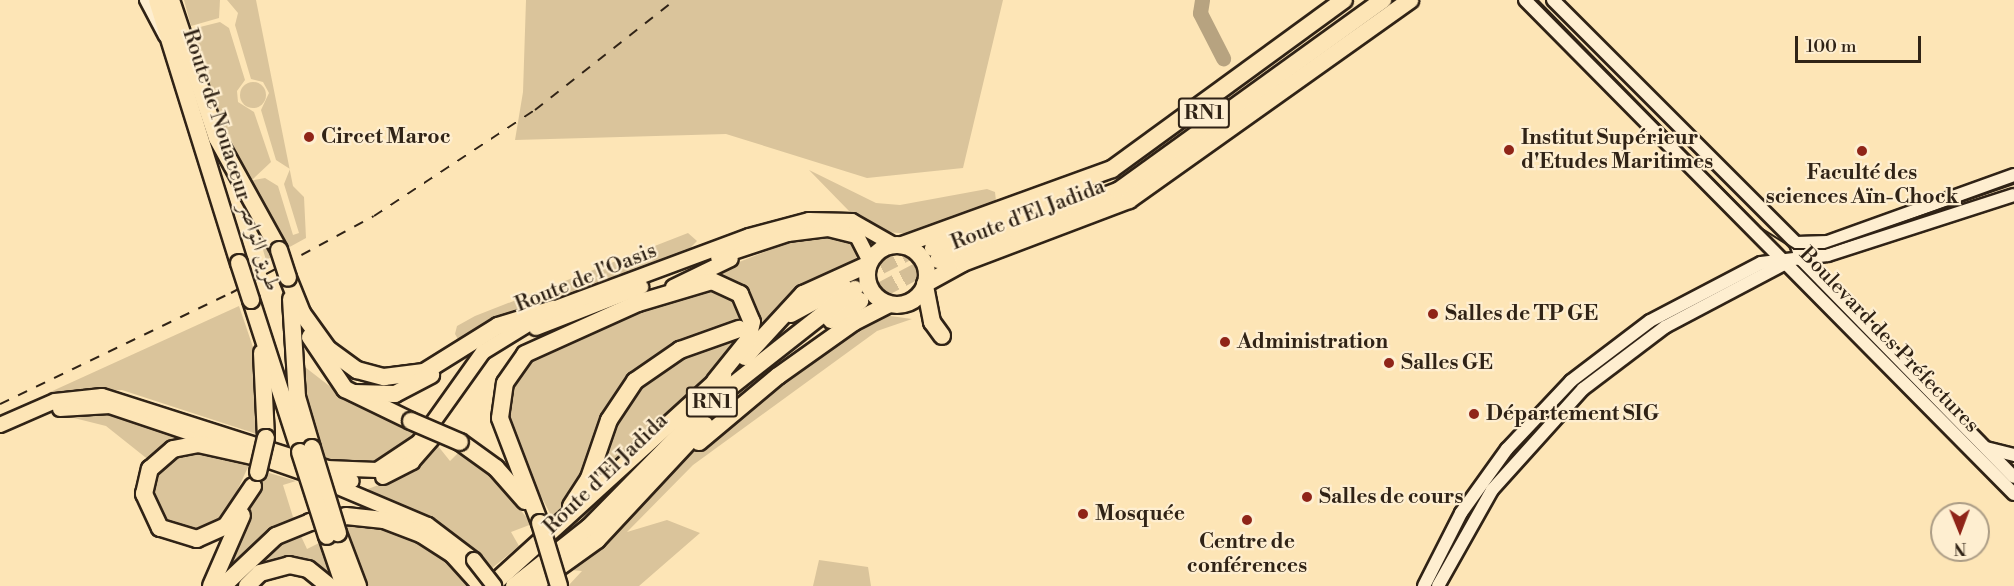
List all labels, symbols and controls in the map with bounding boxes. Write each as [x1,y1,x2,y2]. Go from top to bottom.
scale bar [1798,24,1924,62]
street label: Route de Nouaceur طريق النواصر [177,26,285,294]
text: 100 m [1806,35,1857,58]
road number: RN1 [1177,96,1231,130]
place label: Circet Maroc [321,124,451,150]
place label: Institut Supérieur d'Etudes Maritimes [1521,125,1713,175]
marker: Circet Maroc [302,130,316,144]
marker: Institut Supérieur d'Etudes Maritimes [1502,143,1516,157]
marker: Faculté des sciences Aïn-Chock [1855,144,1869,158]
place label: Faculté des sciences Aïn-Chock [1766,160,1958,210]
street label: Route d'El Jadida [947,174,1109,256]
street label: Route de l'Oasis [512,238,660,318]
street label: Boulevard des Préfectures [1794,242,1984,438]
place label: Salles de TP GE [1445,301,1598,327]
marker: Salles de TP GE [1426,307,1440,321]
place label: Administration [1237,329,1388,355]
marker: Administration [1218,335,1232,349]
place label: Salles GE [1401,350,1493,376]
marker: Salles GE [1382,356,1396,370]
road number: RN1 [685,385,739,419]
place label: Département SIG [1486,401,1659,427]
marker: Département SIG [1467,407,1481,421]
street label: Route d'El Jadida [539,408,673,540]
place label: Salles de cours [1319,484,1463,510]
marker: Salles de cours [1300,490,1314,504]
place label: Mosquée [1095,501,1185,527]
north arrow [1930,502,1990,562]
marker: Mosquée [1076,507,1090,521]
marker: Centre de conférences [1240,513,1254,527]
place label: Centre de conférences [1187,529,1307,579]
text: N [1954,538,1967,558]

